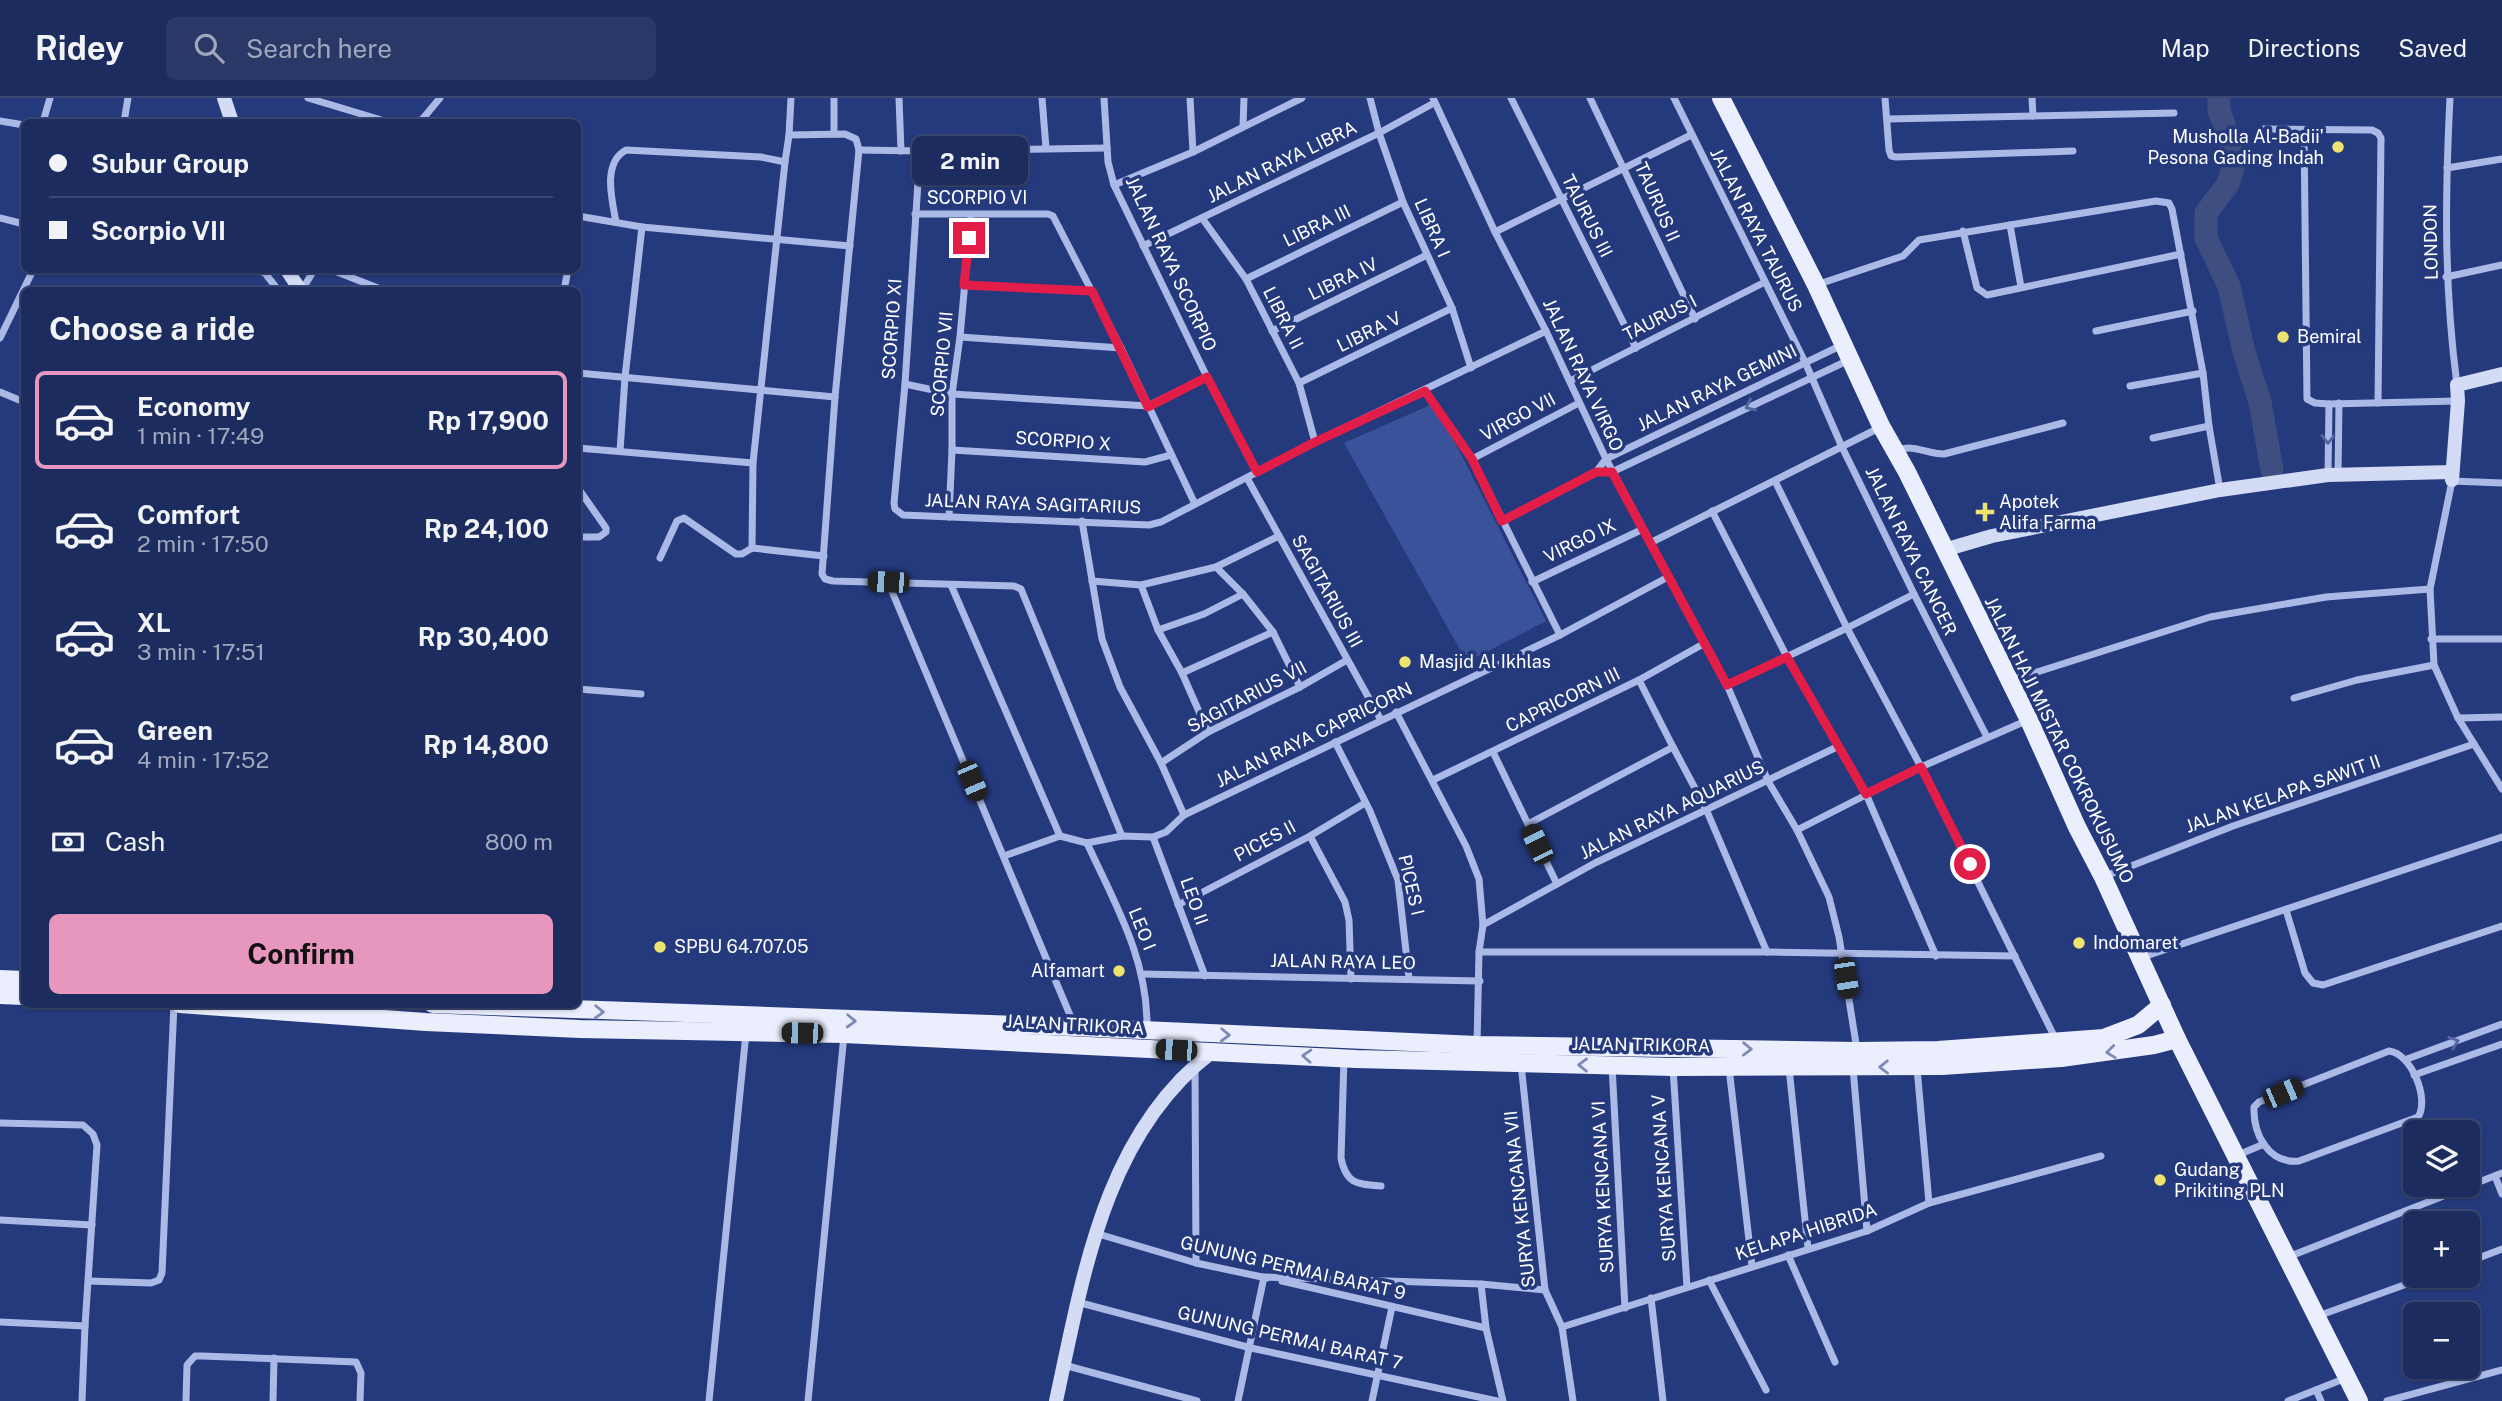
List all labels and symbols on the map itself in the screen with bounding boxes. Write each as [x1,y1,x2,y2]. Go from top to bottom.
street label: JALAN RAYA LIBRA [1204,116,1360,207]
place label: Musholla Al-Badii' Pesona Gading Indah [2147,126,2324,168]
callout: 2 min [911,136,1027,186]
marker: Musholla Al-Badii' Pesona Gading Indah [2330,139,2346,155]
street label: JALAN RAYA TAURUS [1706,144,1807,315]
street label: TAURUS II [1631,159,1684,245]
street label: TAURUS III [1558,171,1617,261]
street label: JALAN RAYA SCORPIO [1122,173,1221,354]
street label: SCORPIO VI [927,187,1027,208]
street label: LIBRA I [1410,195,1455,260]
street label: LIBRA III [1280,200,1354,251]
street label: LONDON [2419,204,2442,280]
route end [953,222,985,254]
street label: LIBRA IV [1305,253,1381,304]
street label: SCORPIO XI [877,278,906,380]
street label: LIBRA II [1259,283,1308,353]
street label: TAURUS I [1619,290,1700,345]
street label: JALAN RAYA VIRGO [1539,295,1628,454]
street label: LIBRA V [1333,307,1404,356]
street label: SCORPIO VII [926,310,957,417]
place label: Bemiral [2297,326,2362,347]
marker: Bemiral [2275,329,2291,345]
street label: JALAN RAYA GEMINI [1633,340,1800,435]
street label: VIRGO VII [1477,388,1559,445]
one-way arrow [1745,397,1757,411]
street label: SCORPIO X [1014,427,1112,454]
one-way arrow [2321,434,2336,445]
street label: JALAN RAYA CANCER [1861,463,1961,639]
street label: JALAN RAYA SAGITARIUS [924,489,1142,518]
place label: Apotek Alifa Farma [1999,491,2096,533]
marker: Apotek Alifa Farma [1977,504,1993,520]
street label: VIRGO IX [1540,514,1619,567]
street label: SAGITARIUS III [1288,531,1367,651]
car [867,571,910,593]
street label: JALAN HAJI MISTAR COKROKUSUMO [1981,593,2138,887]
place label: Masjid Al Ikhlas [1419,651,1551,672]
marker: Masjid Al Ikhlas [1397,654,1413,670]
street label: SAGITARIUS VII [1183,656,1310,737]
street label: CAPRICORN III [1502,663,1623,736]
street label: JALAN RAYA CAPRICORN [1212,678,1415,791]
street label: JALAN KELAPA SAWIT II [2182,750,2383,837]
street label: JALAN RAYA AQUARIUS [1576,756,1768,863]
car [955,758,990,804]
street label: PICES II [1230,816,1299,866]
car [1519,821,1556,867]
route start [1954,848,1986,880]
street label: PICES I [1394,852,1429,917]
street label: LEO II [1176,874,1213,928]
street label: LEO I [1124,904,1160,953]
place label: Indomaret [2093,932,2179,953]
marker: Indomaret [2071,935,2087,951]
place label: SPBU 64.707.05 [674,936,809,957]
marker: SPBU 64.707.05 [652,939,668,955]
street label: JALAN RAYA LEO [1270,950,1416,973]
car [1833,956,1860,1000]
place label: Alfamart [1031,960,1105,981]
marker: Alfamart [1111,963,1127,979]
one-way arrow [594,1004,605,1019]
street label: JALAN TRIKORA [1005,1010,1145,1039]
one-way arrow [846,1013,857,1028]
car [781,1022,824,1044]
one-way arrow [1220,1027,1231,1042]
street label: JALAN TRIKORA [1571,1033,1711,1056]
one-way arrow [2448,1036,2460,1050]
car [1155,1038,1198,1062]
one-way arrow [1742,1041,1752,1057]
one-way arrow [2105,1044,2117,1059]
one-way arrow [1301,1048,1312,1063]
one-way arrow [1577,1057,1588,1072]
one-way arrow [1878,1060,1889,1075]
car [2260,1075,2307,1111]
street label: SURYA KENCANA V [1647,1094,1680,1262]
street label: SURYA KENCANA VI [1587,1100,1618,1274]
street label: SURYA KENCANA VII [1500,1109,1539,1289]
place label: Gudang Prikiting PLN [2174,1159,2285,1201]
marker: Gudang Prikiting PLN [2152,1172,2168,1188]
street label: KELAPA HIBRIDA [1732,1199,1880,1264]
street label: GUNUNG PERMAI BARAT 9 [1178,1231,1408,1304]
street label: GUNUNG PERMAI BARAT 7 [1176,1301,1405,1374]

